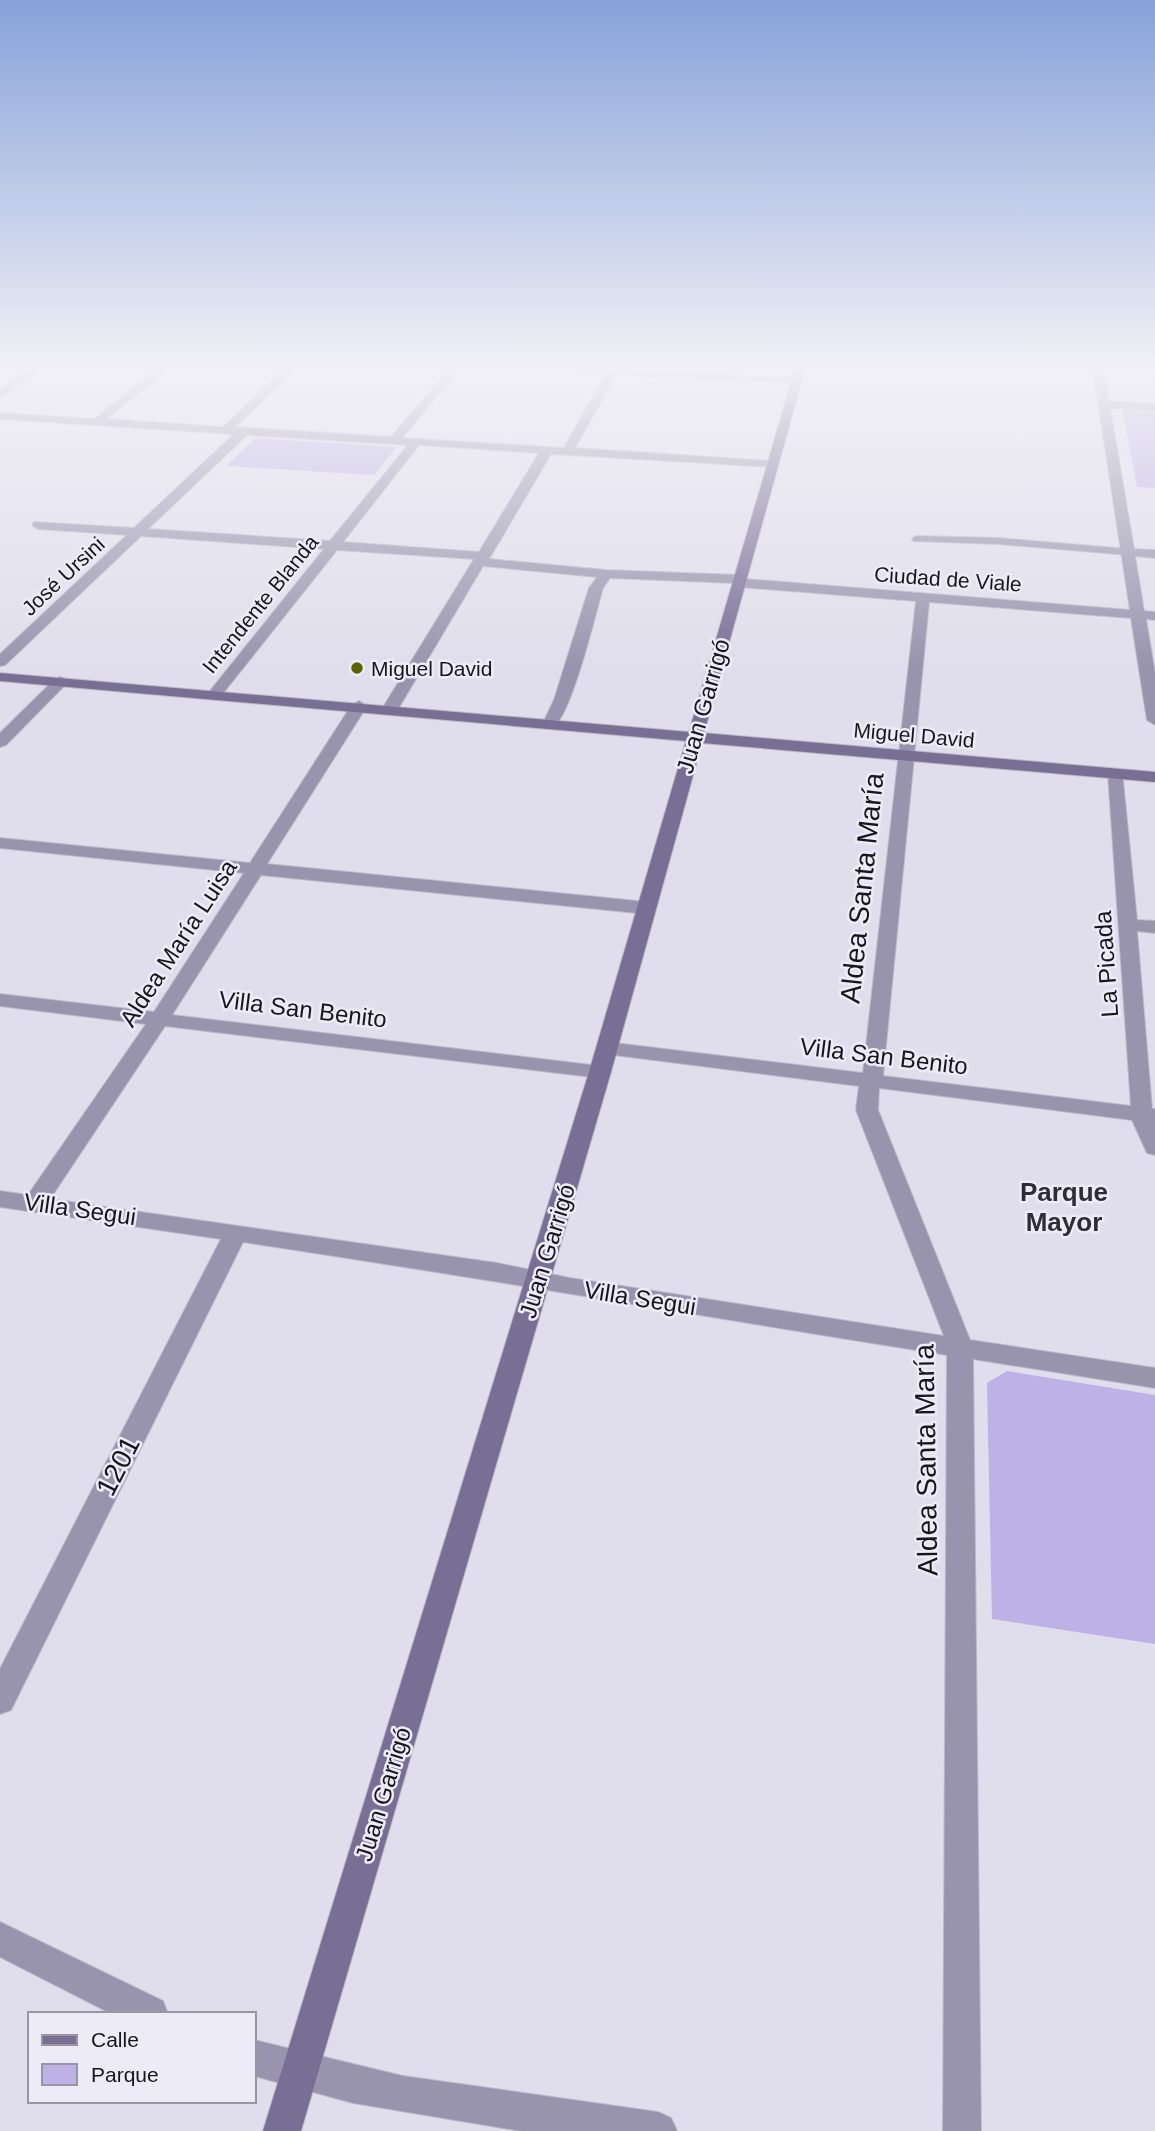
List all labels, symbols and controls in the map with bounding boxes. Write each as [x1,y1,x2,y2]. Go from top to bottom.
street label: Intendente Blanda [197,530,323,677]
street label: José Ursini [17,532,109,620]
street label: Ciudad de Viale [873,562,1023,596]
street label: Juan Garrigó [671,636,735,776]
place label: Miguel David [371,657,492,680]
marker: Miguel David [349,660,365,676]
street label: Miguel David [853,718,975,752]
street label: Aldea Santa María [834,771,890,1005]
street label: Aldea María Luisa [114,854,242,1031]
street label: La Picada [1089,909,1123,1018]
street label: Villa San Benito [217,985,389,1033]
street label: Villa San Benito [798,1032,970,1080]
district label: Parque Mayor [1020,1177,1108,1237]
street label: Juan Garrigó [514,1181,580,1321]
street label: Villa Segui [22,1188,138,1230]
street label: Villa Segui [582,1276,698,1320]
street label: Aldea Santa María [908,1343,944,1576]
street label: 1201 [90,1431,146,1501]
street label: Juan Garrigó [350,1724,416,1864]
legend [28,2012,256,2103]
text: Calle [91,2028,139,2051]
text: Parque [91,2063,159,2086]

